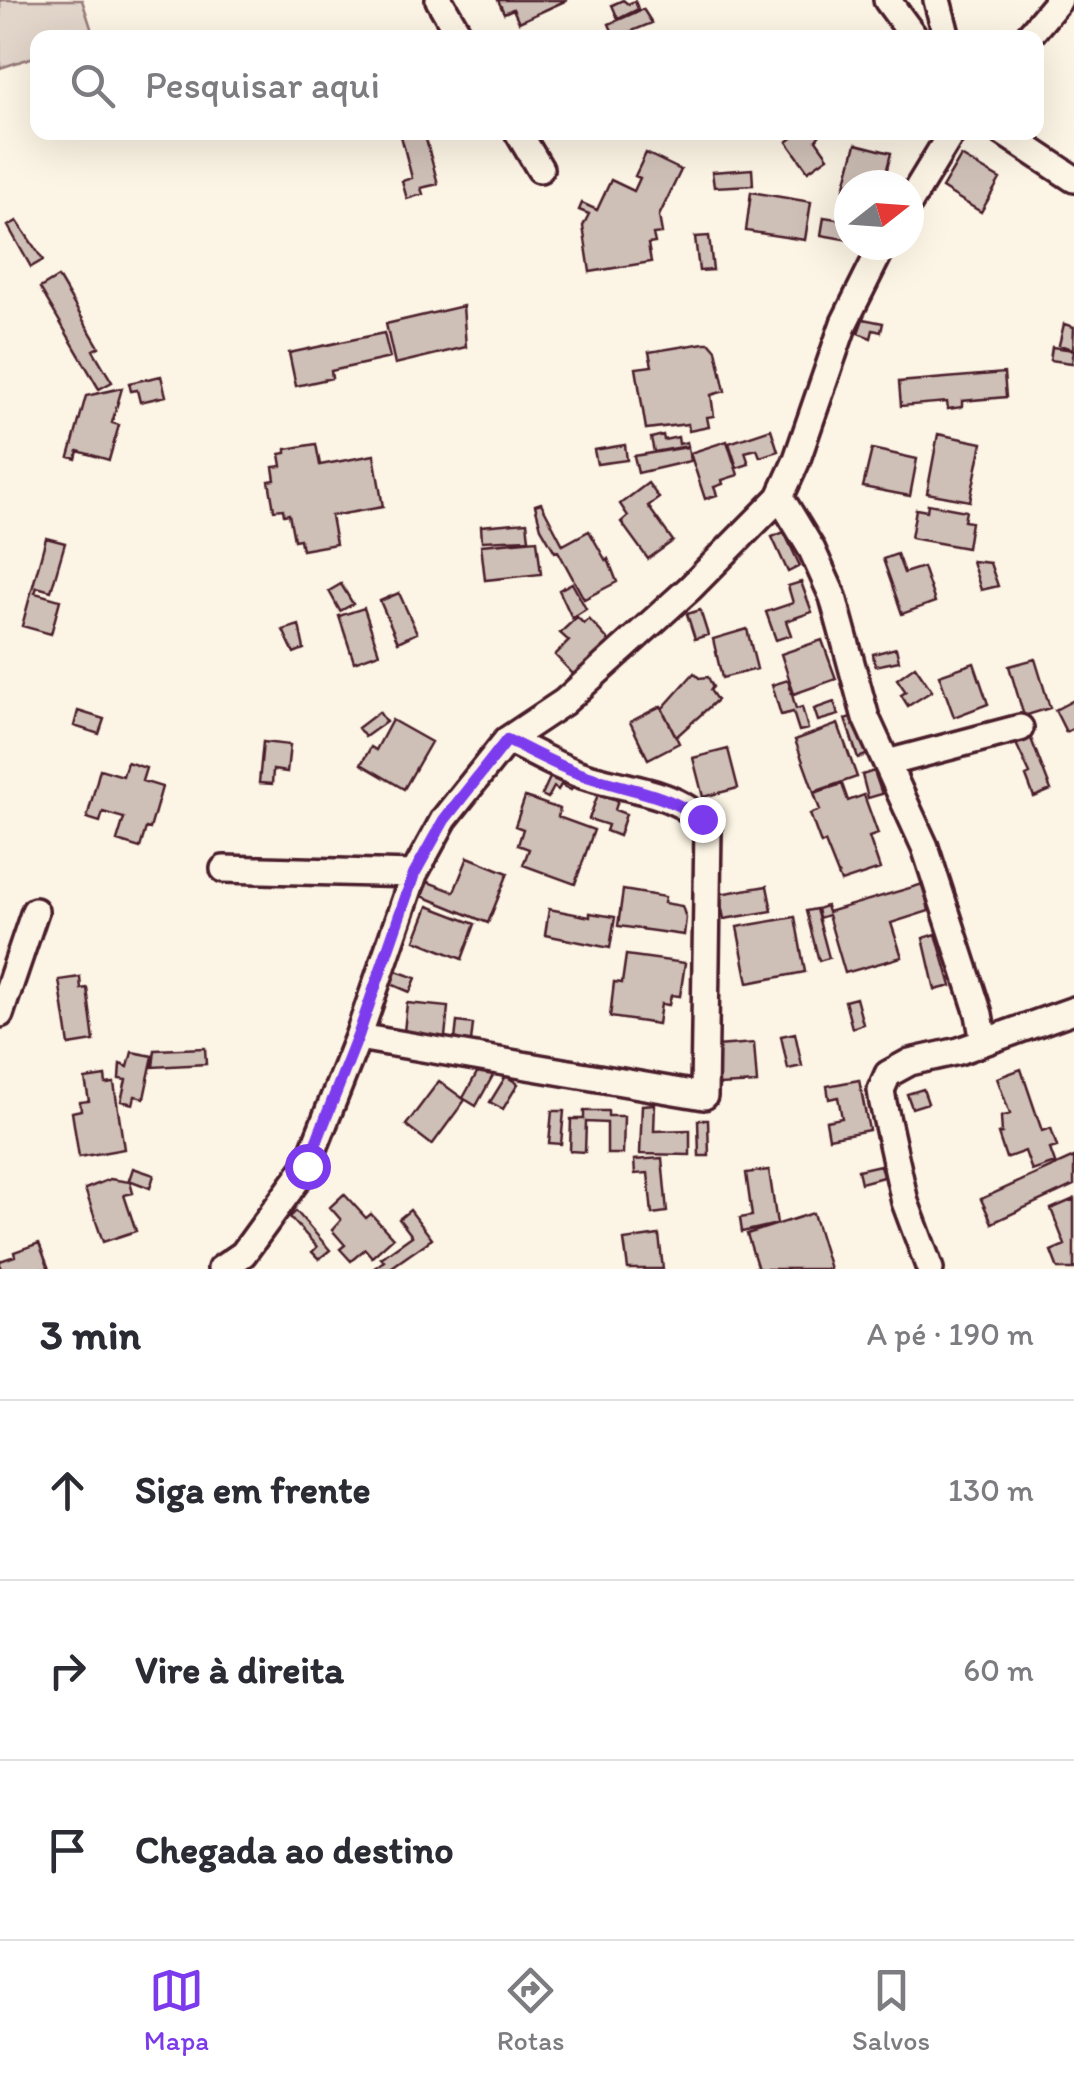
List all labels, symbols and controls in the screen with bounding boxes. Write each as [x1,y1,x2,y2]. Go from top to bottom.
search box [30,30,1044,140]
icon: search [65,58,120,113]
text: Pesquisar aqui [145,62,380,108]
north arrow [834,170,924,260]
route end [680,797,726,843]
route start [285,1144,331,1190]
text: 3 min [40,1309,141,1360]
text: A pé · 190 m [867,1315,1034,1353]
icon: ahead [40,1463,95,1518]
text: Siga em frente [135,1467,371,1513]
text: 130 m [948,1471,1034,1509]
icon: right [40,1643,95,1698]
text: Vire à direita [135,1647,344,1693]
text: 60 m [963,1651,1034,1689]
icon: arrive [40,1823,95,1878]
text: Chegada ao destino [135,1827,454,1873]
tab: Mapa [144,1963,209,2057]
tab: Rotas [497,1963,564,2057]
tab: Salvos [852,1963,930,2057]

